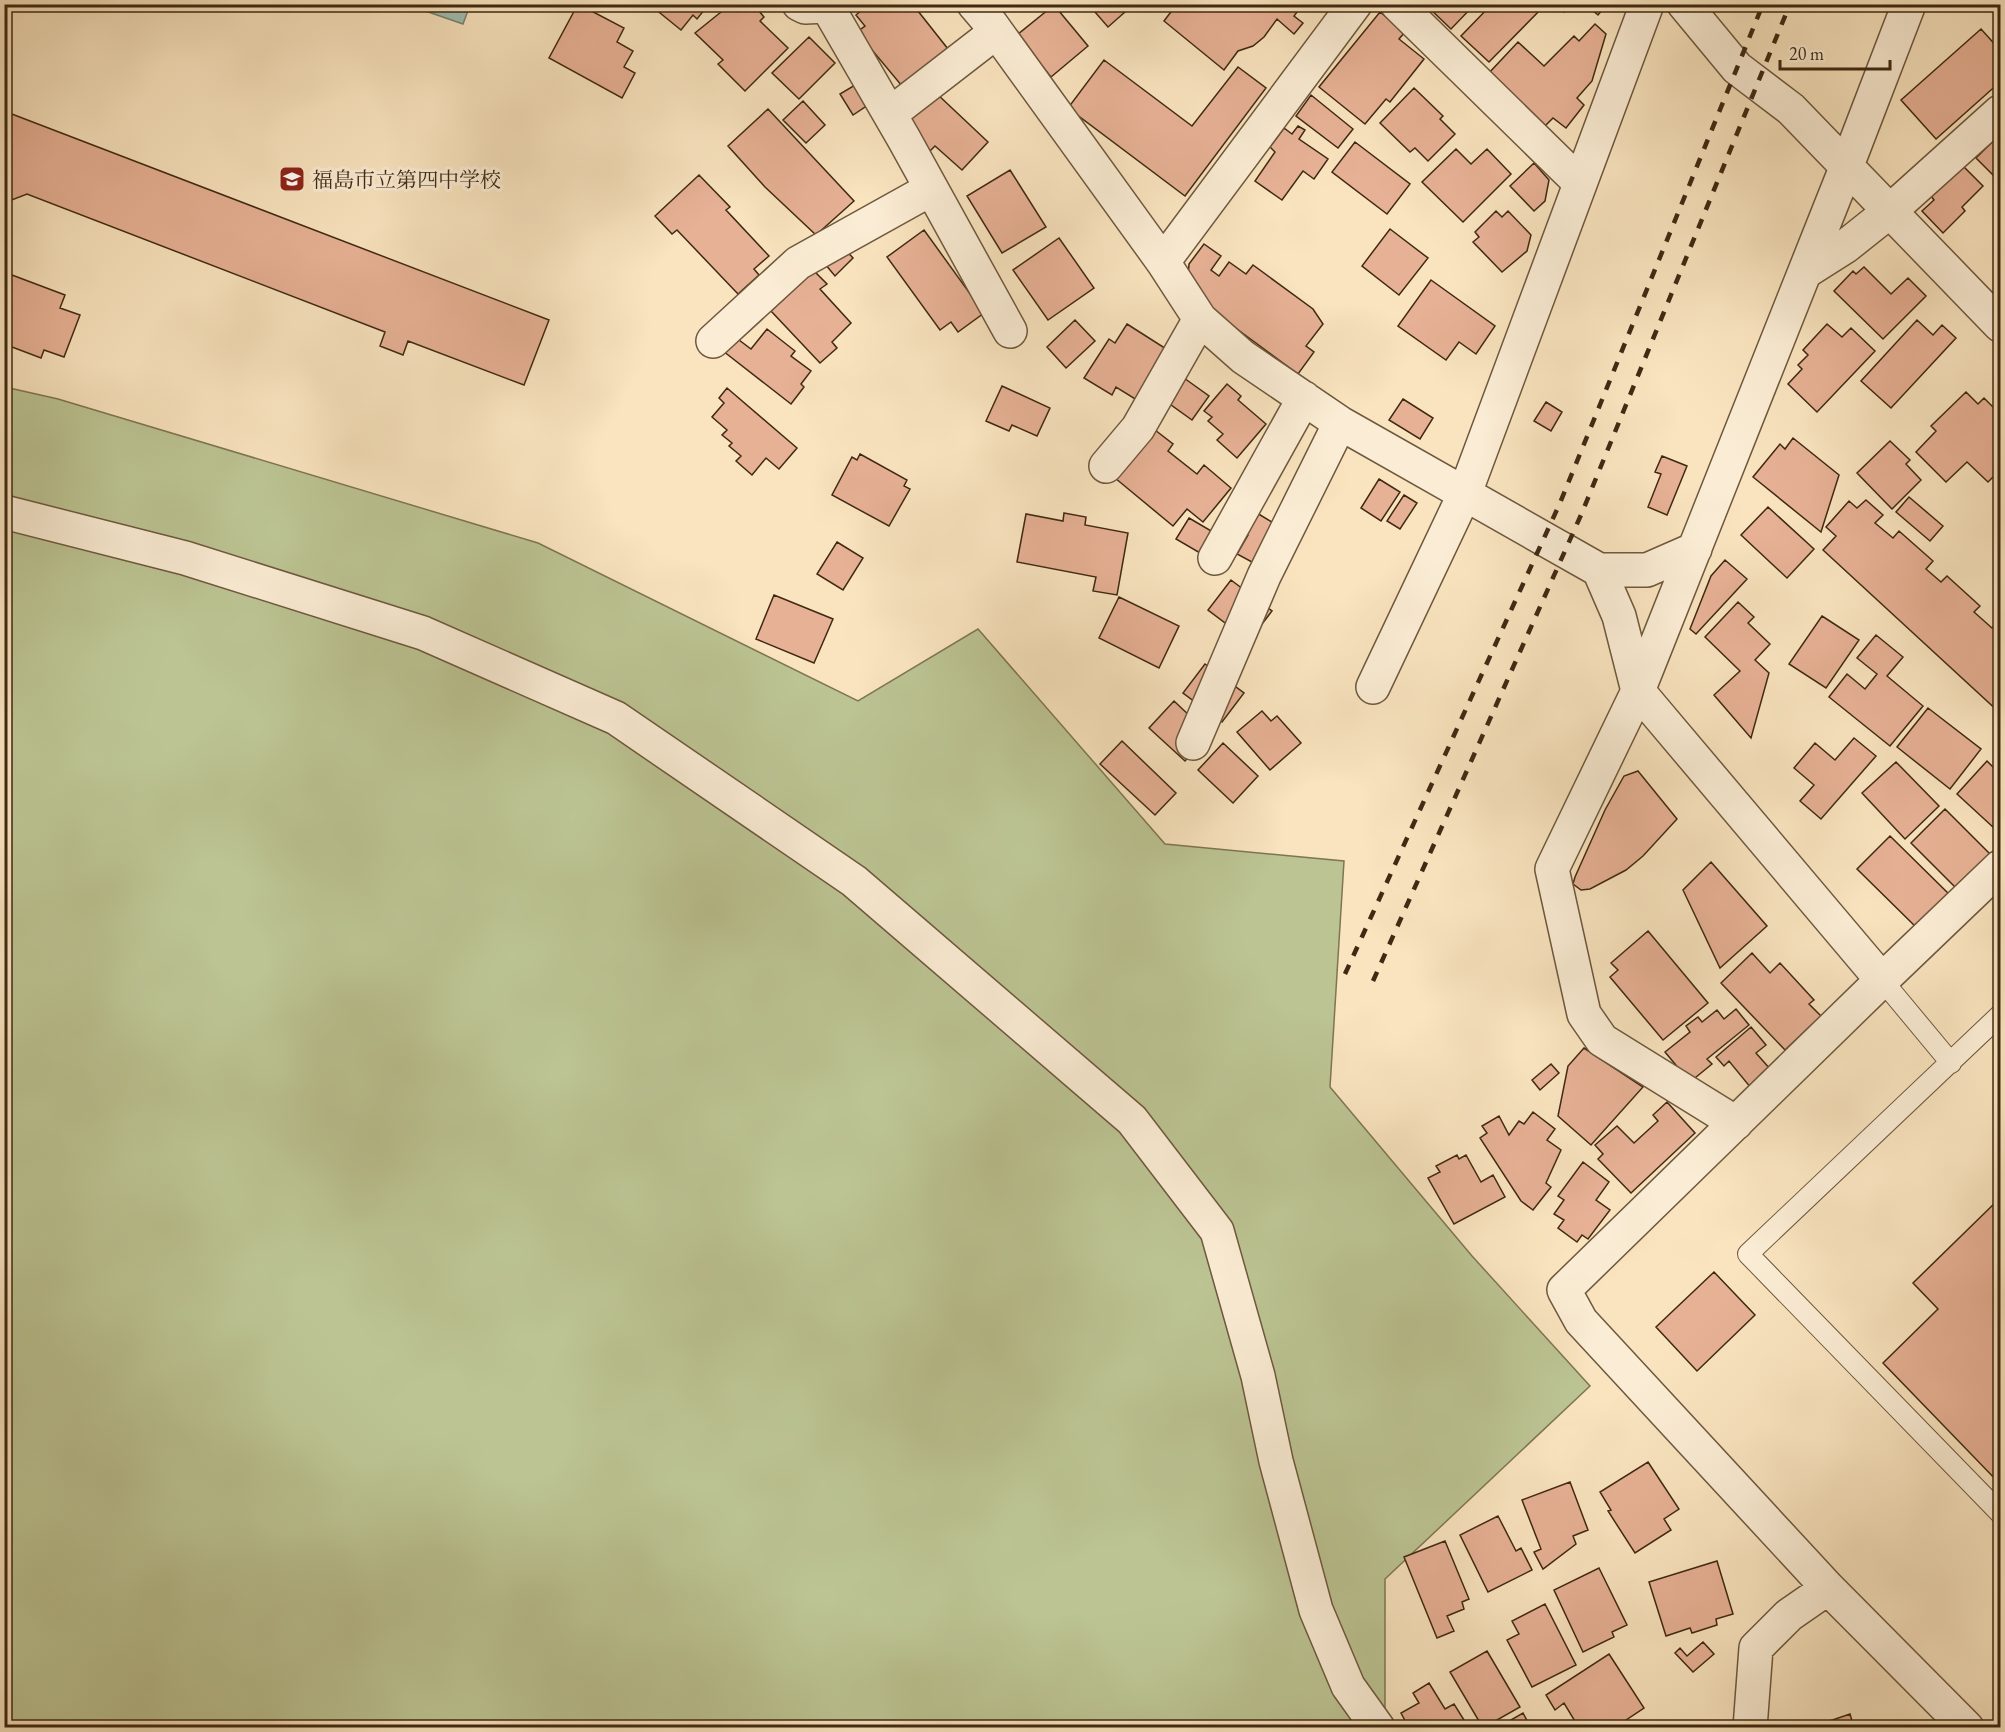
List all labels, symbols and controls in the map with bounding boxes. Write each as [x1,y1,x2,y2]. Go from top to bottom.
scale bar [1780,33,1890,71]
text: 20 m [1789,42,1824,65]
school or university icon: 福島市立第四中学校 [277,164,307,194]
place label: 福島市立第四中学校 [312,166,501,193]

